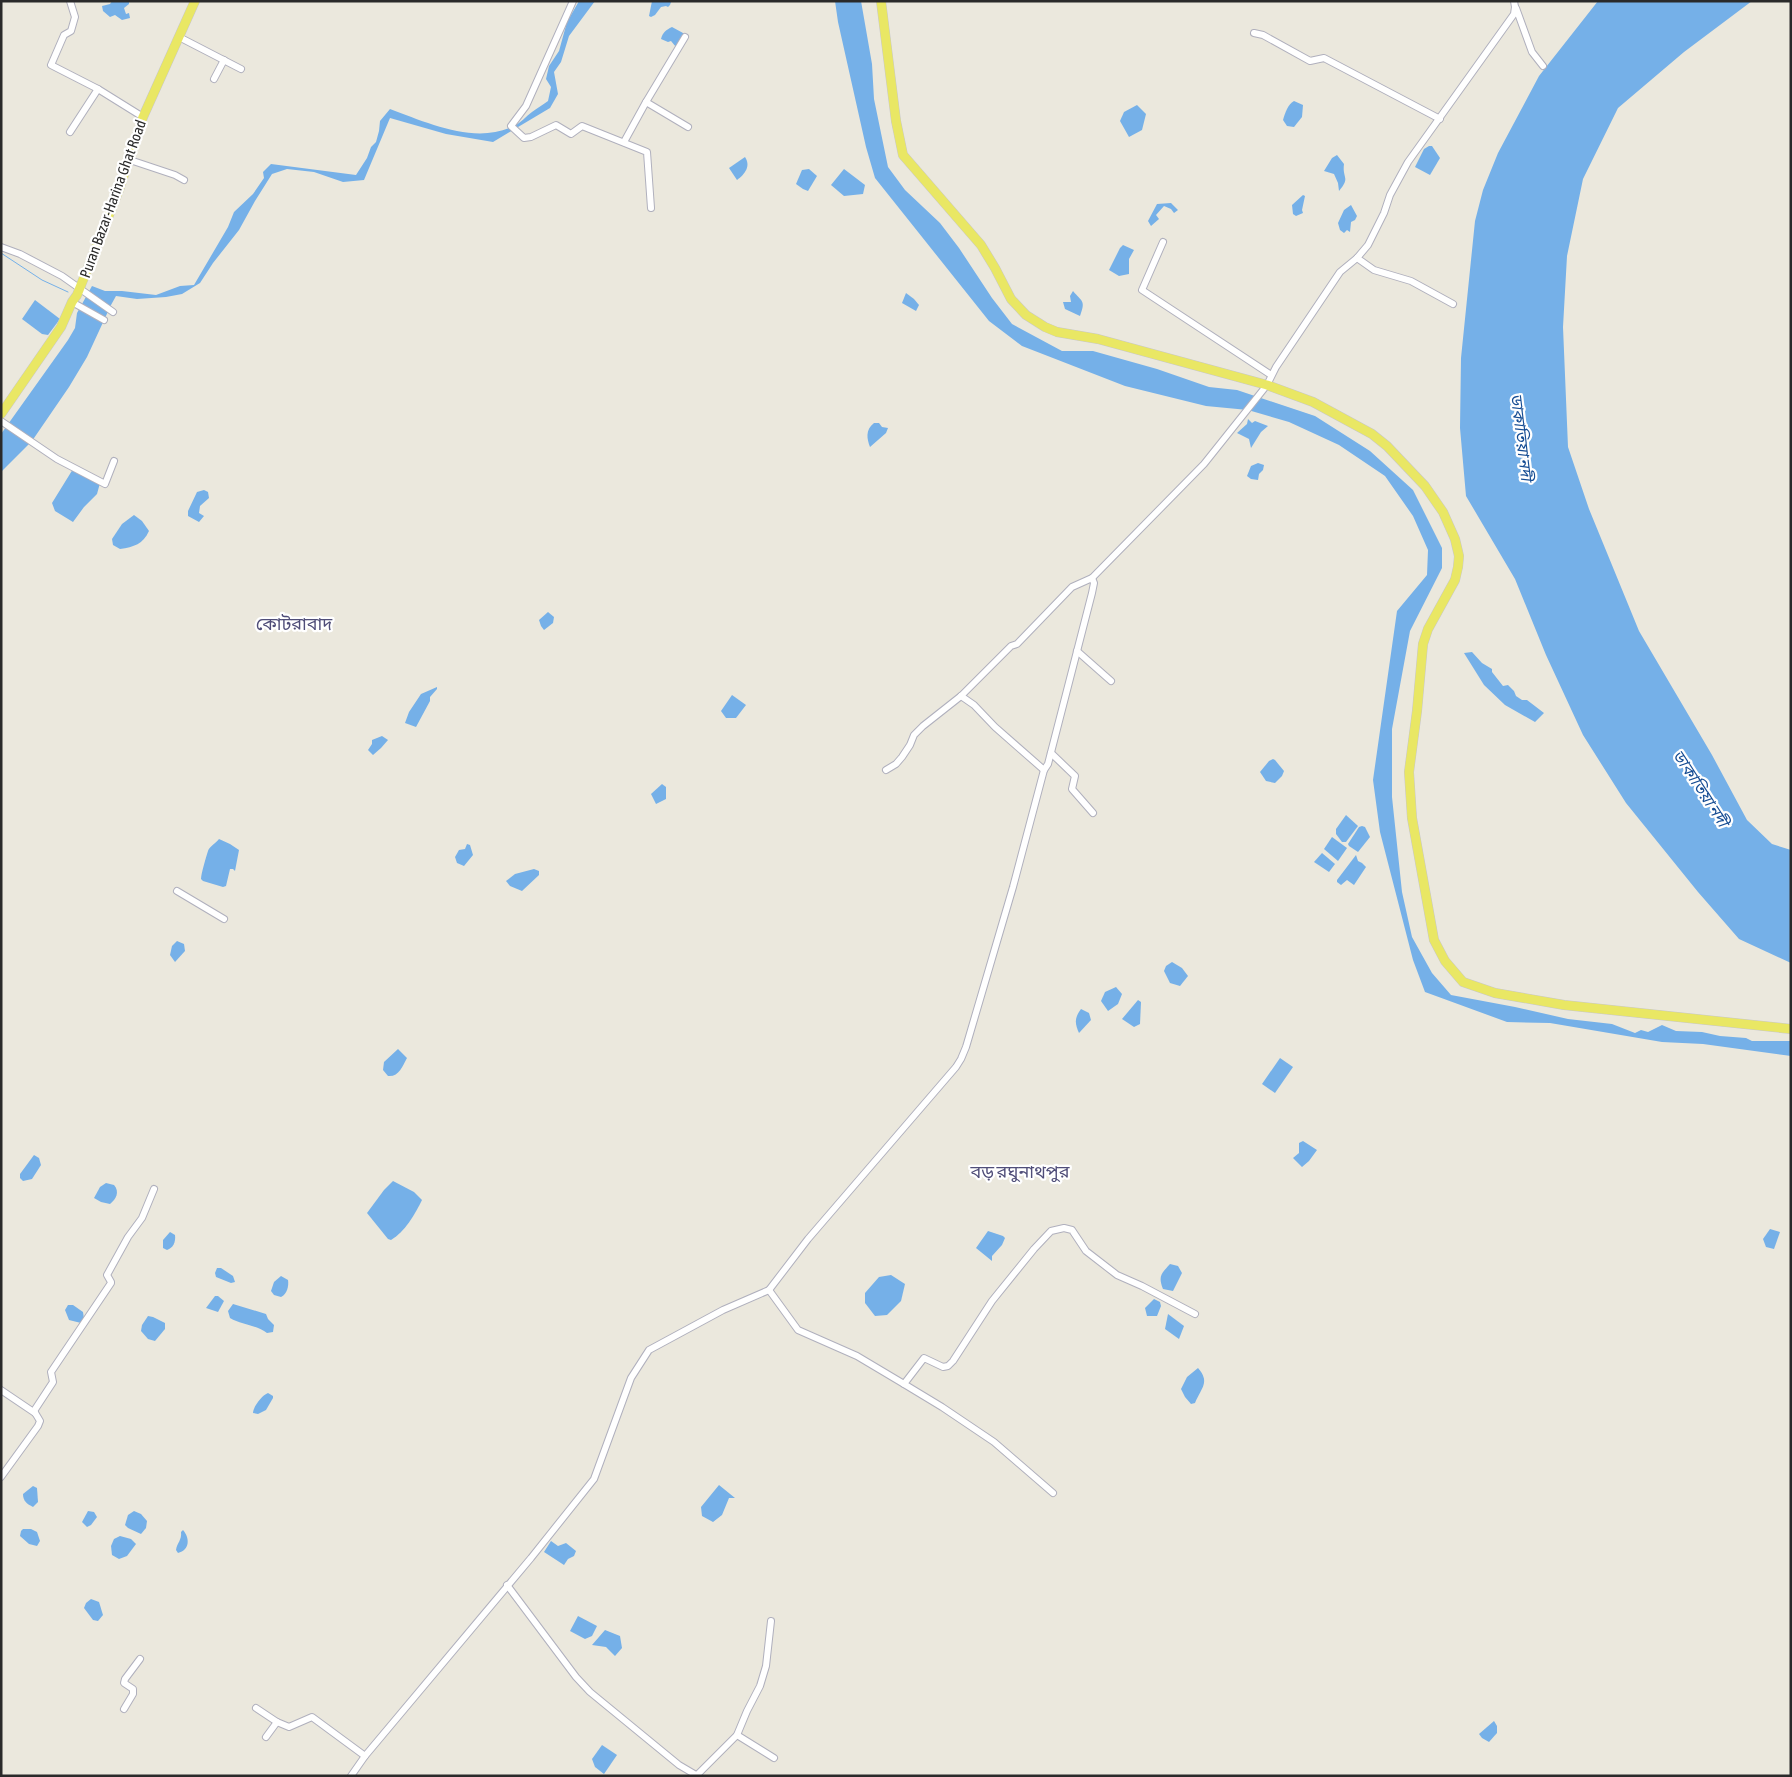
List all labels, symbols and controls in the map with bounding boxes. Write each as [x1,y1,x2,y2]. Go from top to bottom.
street label: Puran Bazar-Harina Ghat Road [76,118,149,280]
water label: ডাকাতিয়া নদী [1508,392,1537,484]
district label: কোটরাবাদ [256,613,333,634]
water label: ডাকাতিয়া নদী [1670,746,1734,832]
district label: বড় রঘুনাথপুর [970,1161,1070,1183]

